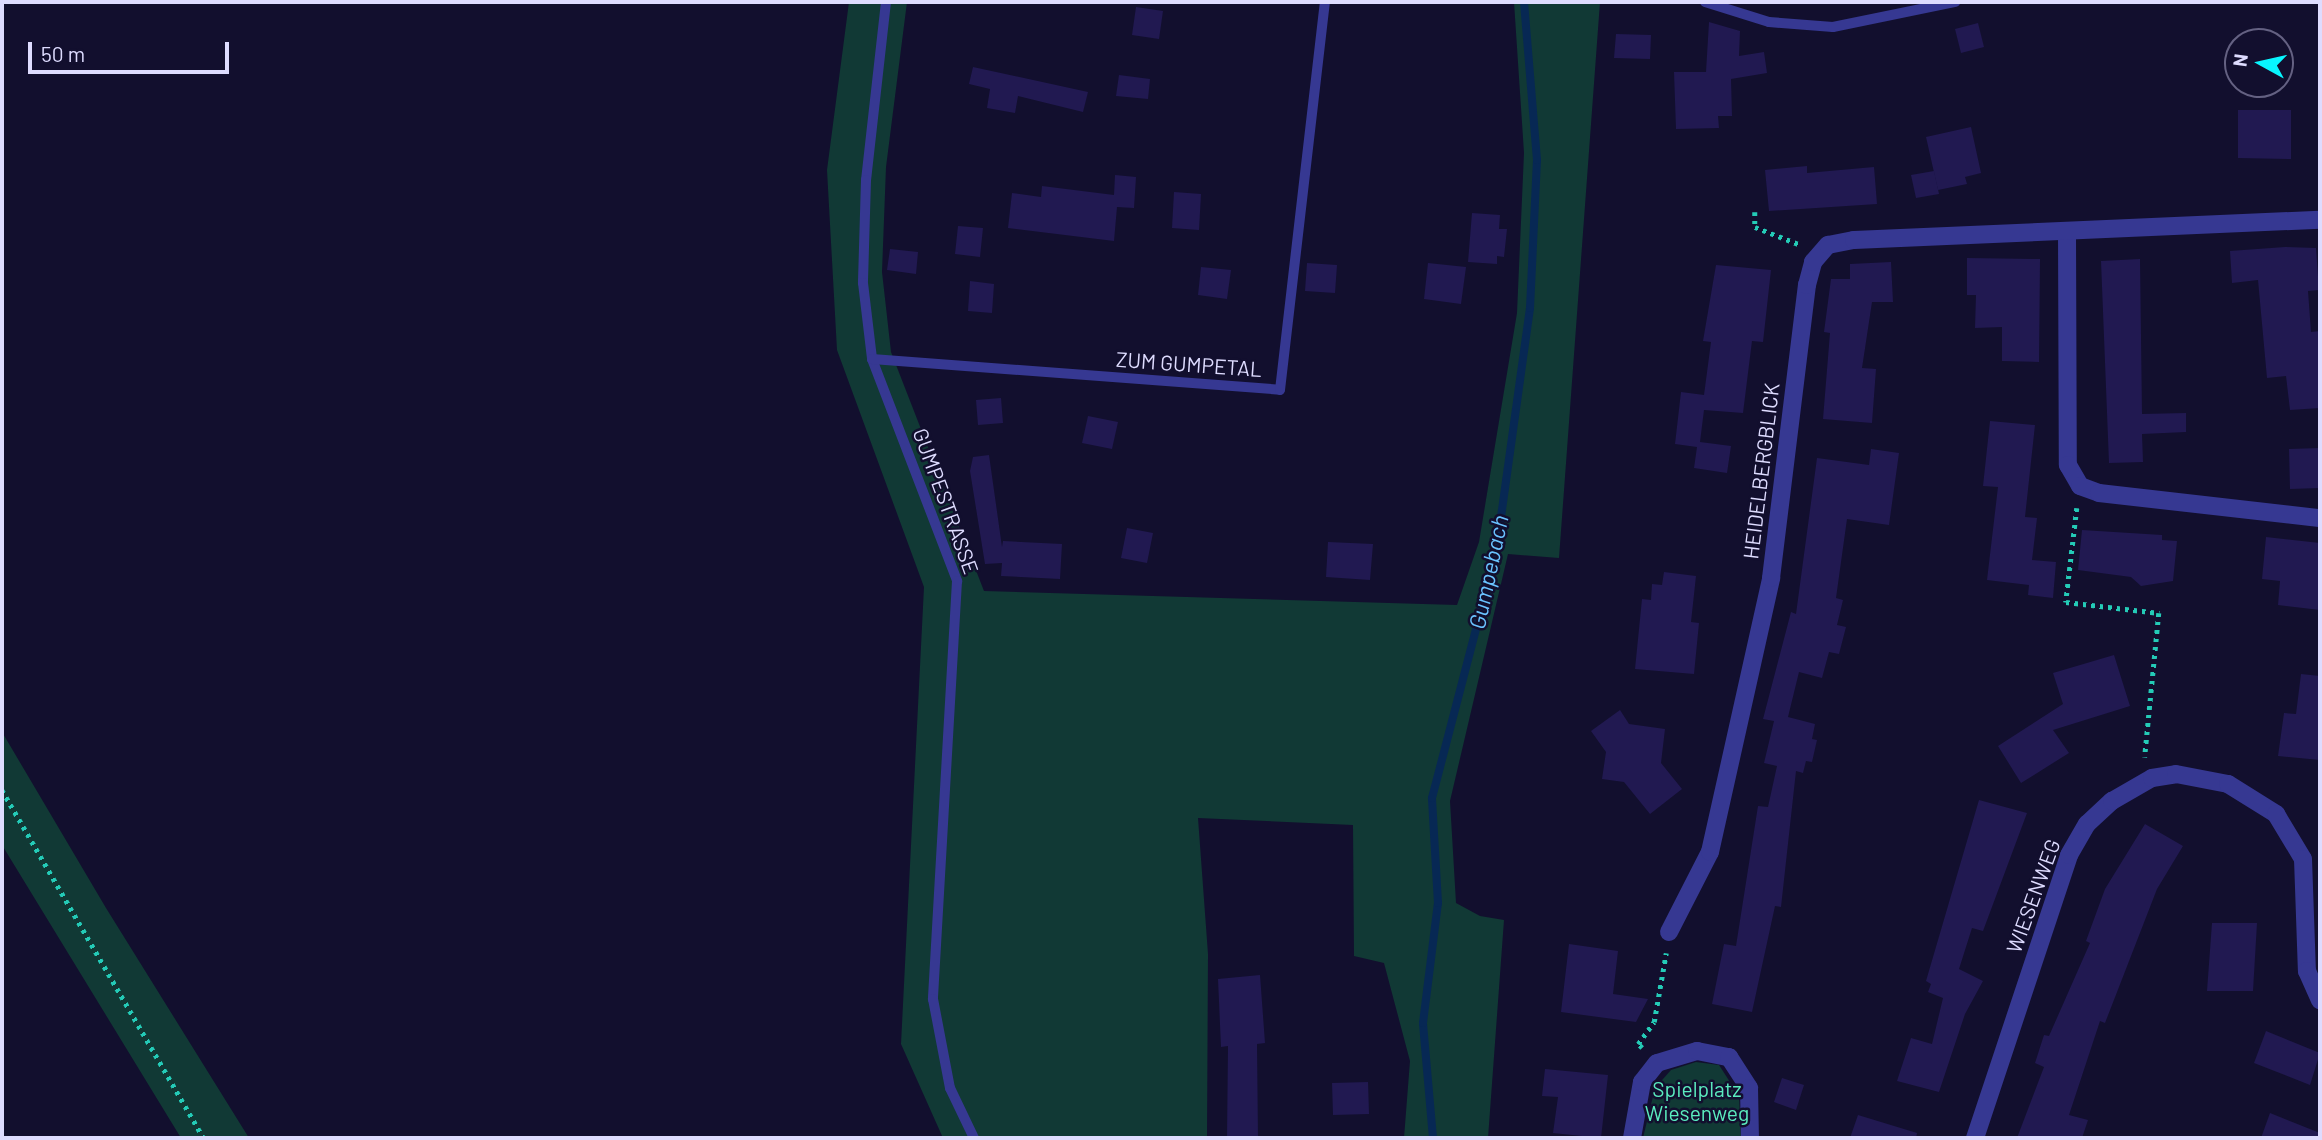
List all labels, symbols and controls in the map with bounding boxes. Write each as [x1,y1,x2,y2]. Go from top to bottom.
scale bar [32,28,233,72]
north arrow [2224,28,2294,98]
text: 50 m [41,41,85,66]
text: N [2227,52,2252,68]
street label: ZUM GUMPETAL [1115,346,1263,382]
street label: HEIDELBERGBLICK [1738,382,1784,560]
street label: GUMPESTRASSE [908,425,984,577]
water label: Gumpebach [1462,512,1514,632]
street label: WIESENWEG [2001,836,2065,956]
park label: Spielplatz Wiesenweg [1645,1076,1749,1126]

